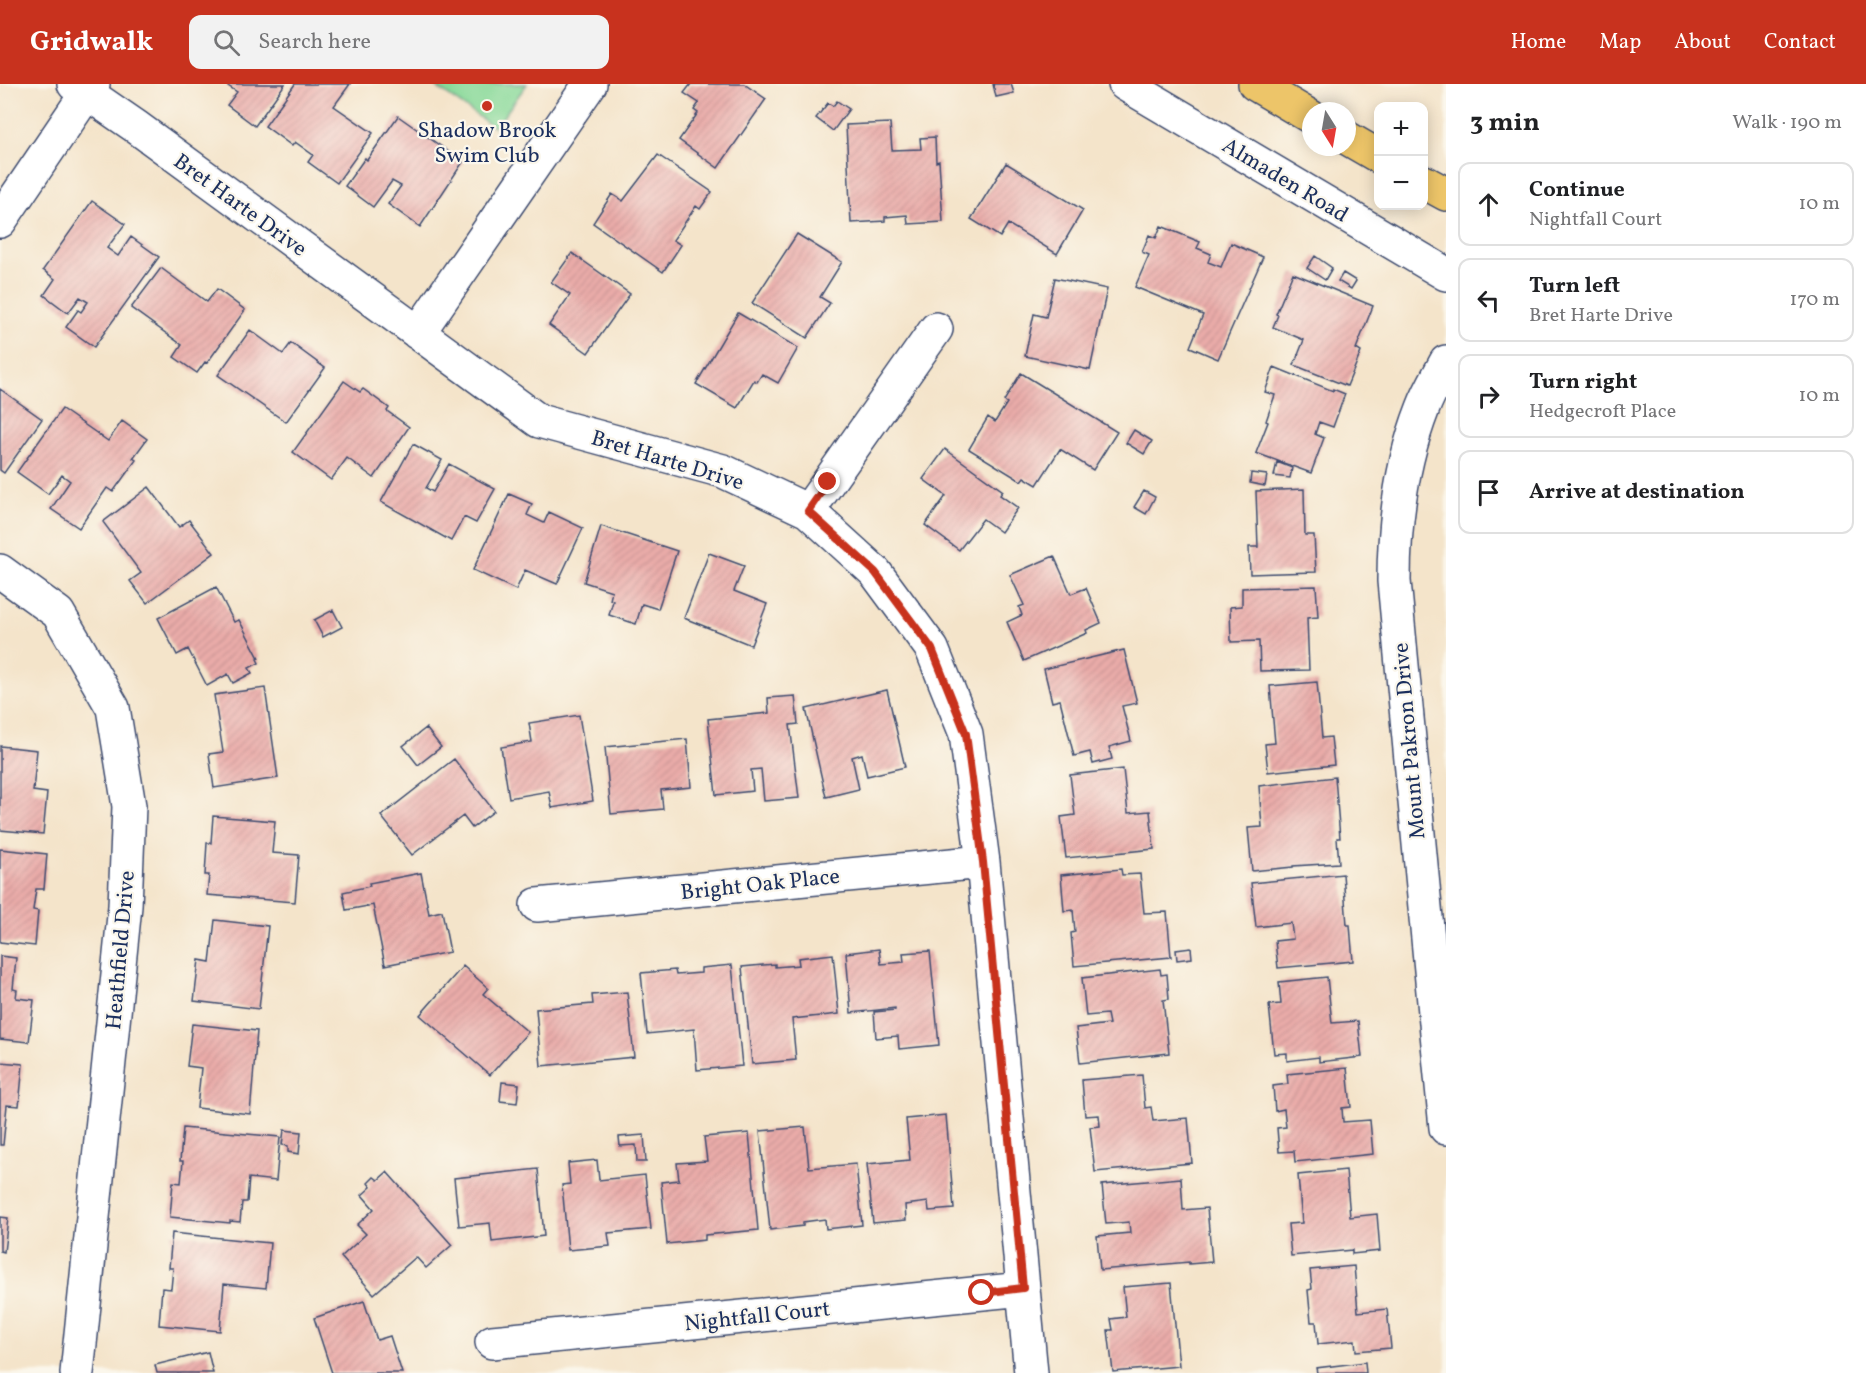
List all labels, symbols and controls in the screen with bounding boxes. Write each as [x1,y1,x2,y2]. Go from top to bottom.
search box [189,15,609,69]
text: Gridwalk [30,23,153,62]
icon: search [210,26,243,59]
text: Search here [258,27,371,58]
text: Home [1511,28,1566,57]
text: Map [1599,28,1641,57]
text: About [1674,28,1731,57]
text: Contact [1764,28,1836,57]
marker: Shadow Brook Swim Club [480,99,494,113]
north arrow [1302,102,1356,156]
map controls [1374,102,1428,210]
button: + [1374,102,1428,156]
text: 3 min [1470,105,1540,141]
text: Walk · 190 m [1732,109,1842,137]
place label: Shadow Brook Swim Club [418,116,556,172]
street label: Almaden Road [1216,131,1354,231]
street label: Bret Harte Drive [166,147,313,265]
button: − [1374,156,1428,210]
text: Continue [1529,175,1625,206]
icon: ahead [1472,188,1505,221]
text: 10 m [1799,190,1840,218]
text: Nightfall Court [1529,206,1662,234]
text: Turn left [1529,271,1620,302]
icon: left [1472,284,1505,317]
text: 170 m [1790,286,1840,314]
text: Bret Harte Drive [1529,302,1673,330]
text: Turn right [1529,367,1637,398]
icon: right [1472,380,1505,413]
text: 10 m [1799,382,1840,410]
text: Hedgecroft Place [1529,398,1676,426]
street label: Bret Harte Drive [587,423,747,499]
route end [814,468,840,494]
icon: arrive [1472,476,1505,509]
text: Arrive at destination [1529,477,1745,508]
street label: Mount Pakron Drive [1386,641,1435,840]
street label: Bright Oak Place [679,862,841,909]
street label: Heathfield Drive [99,869,144,1031]
route start [968,1279,994,1305]
street label: Nightfall Court [683,1294,832,1341]

